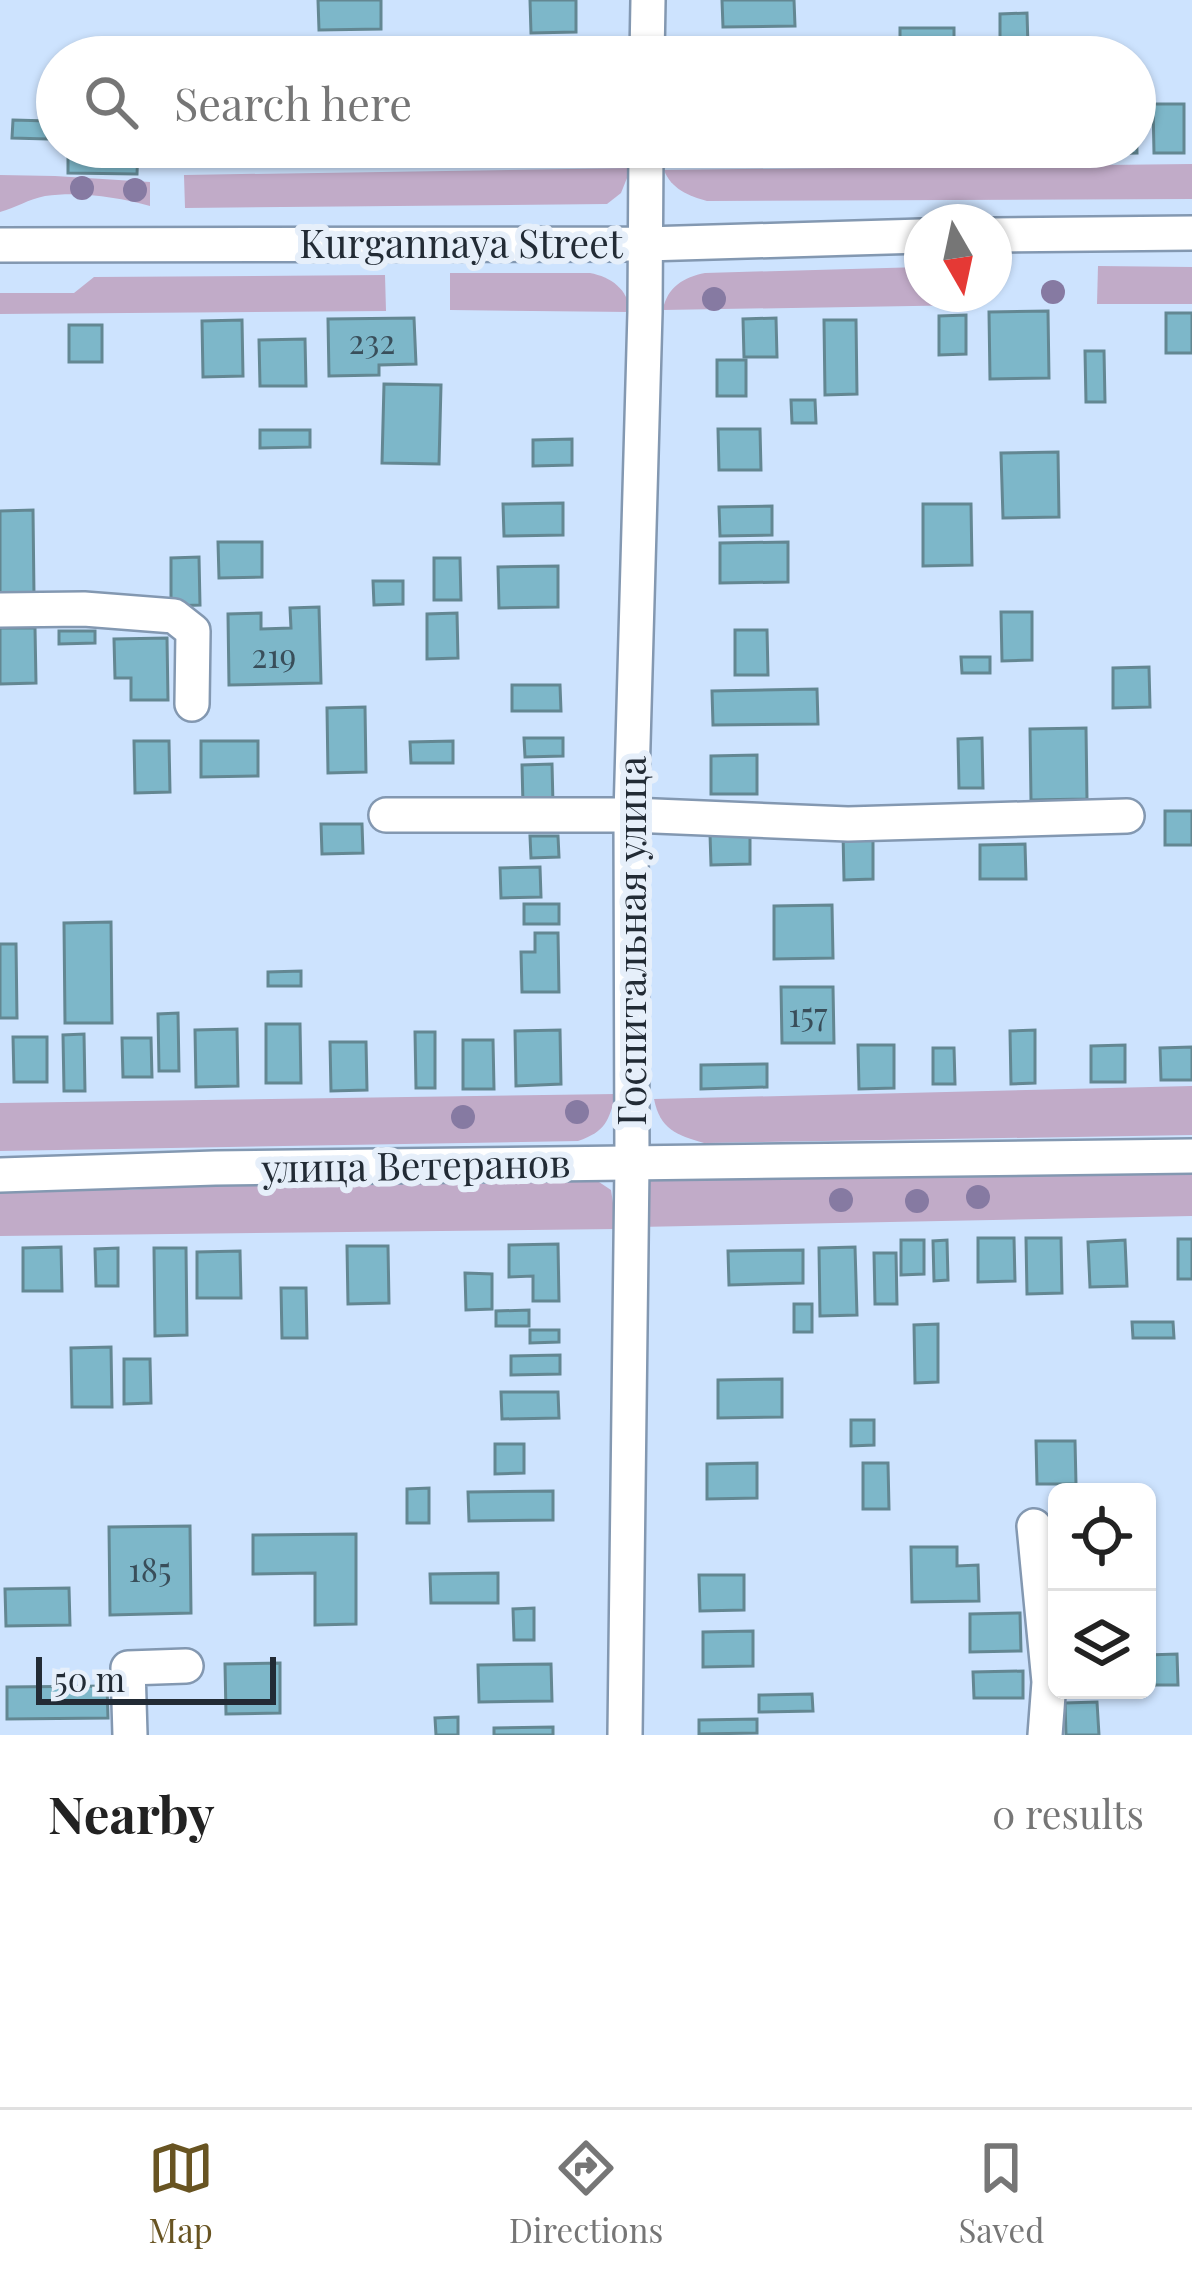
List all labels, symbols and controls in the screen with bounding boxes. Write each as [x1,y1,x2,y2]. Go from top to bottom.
search box [36,36,1156,168]
icon: search [78,69,144,135]
text: Search here [174,72,412,132]
north arrow [904,204,1012,312]
street label: Kurgannaya Street [299,216,624,268]
house number: 232 [349,318,395,362]
house number: 219 [252,632,296,676]
street label: Госпитальная улица [604,755,656,1126]
house number: 157 [789,991,828,1035]
street label: улица Ветеранов [260,1135,571,1193]
map controls [1048,1483,1156,1699]
button: locate [1048,1483,1156,1591]
house number: 185 [128,1546,172,1590]
button: layers [1048,1591,1156,1699]
scale bar [36,1651,276,1704]
text: 50 m [54,1656,125,1700]
text: Nearby [48,1779,214,1847]
text: 0 results [992,1787,1144,1839]
tab: Map [148,2135,214,2251]
tab: Directions [509,2135,663,2251]
tab: Saved [959,2135,1044,2251]

